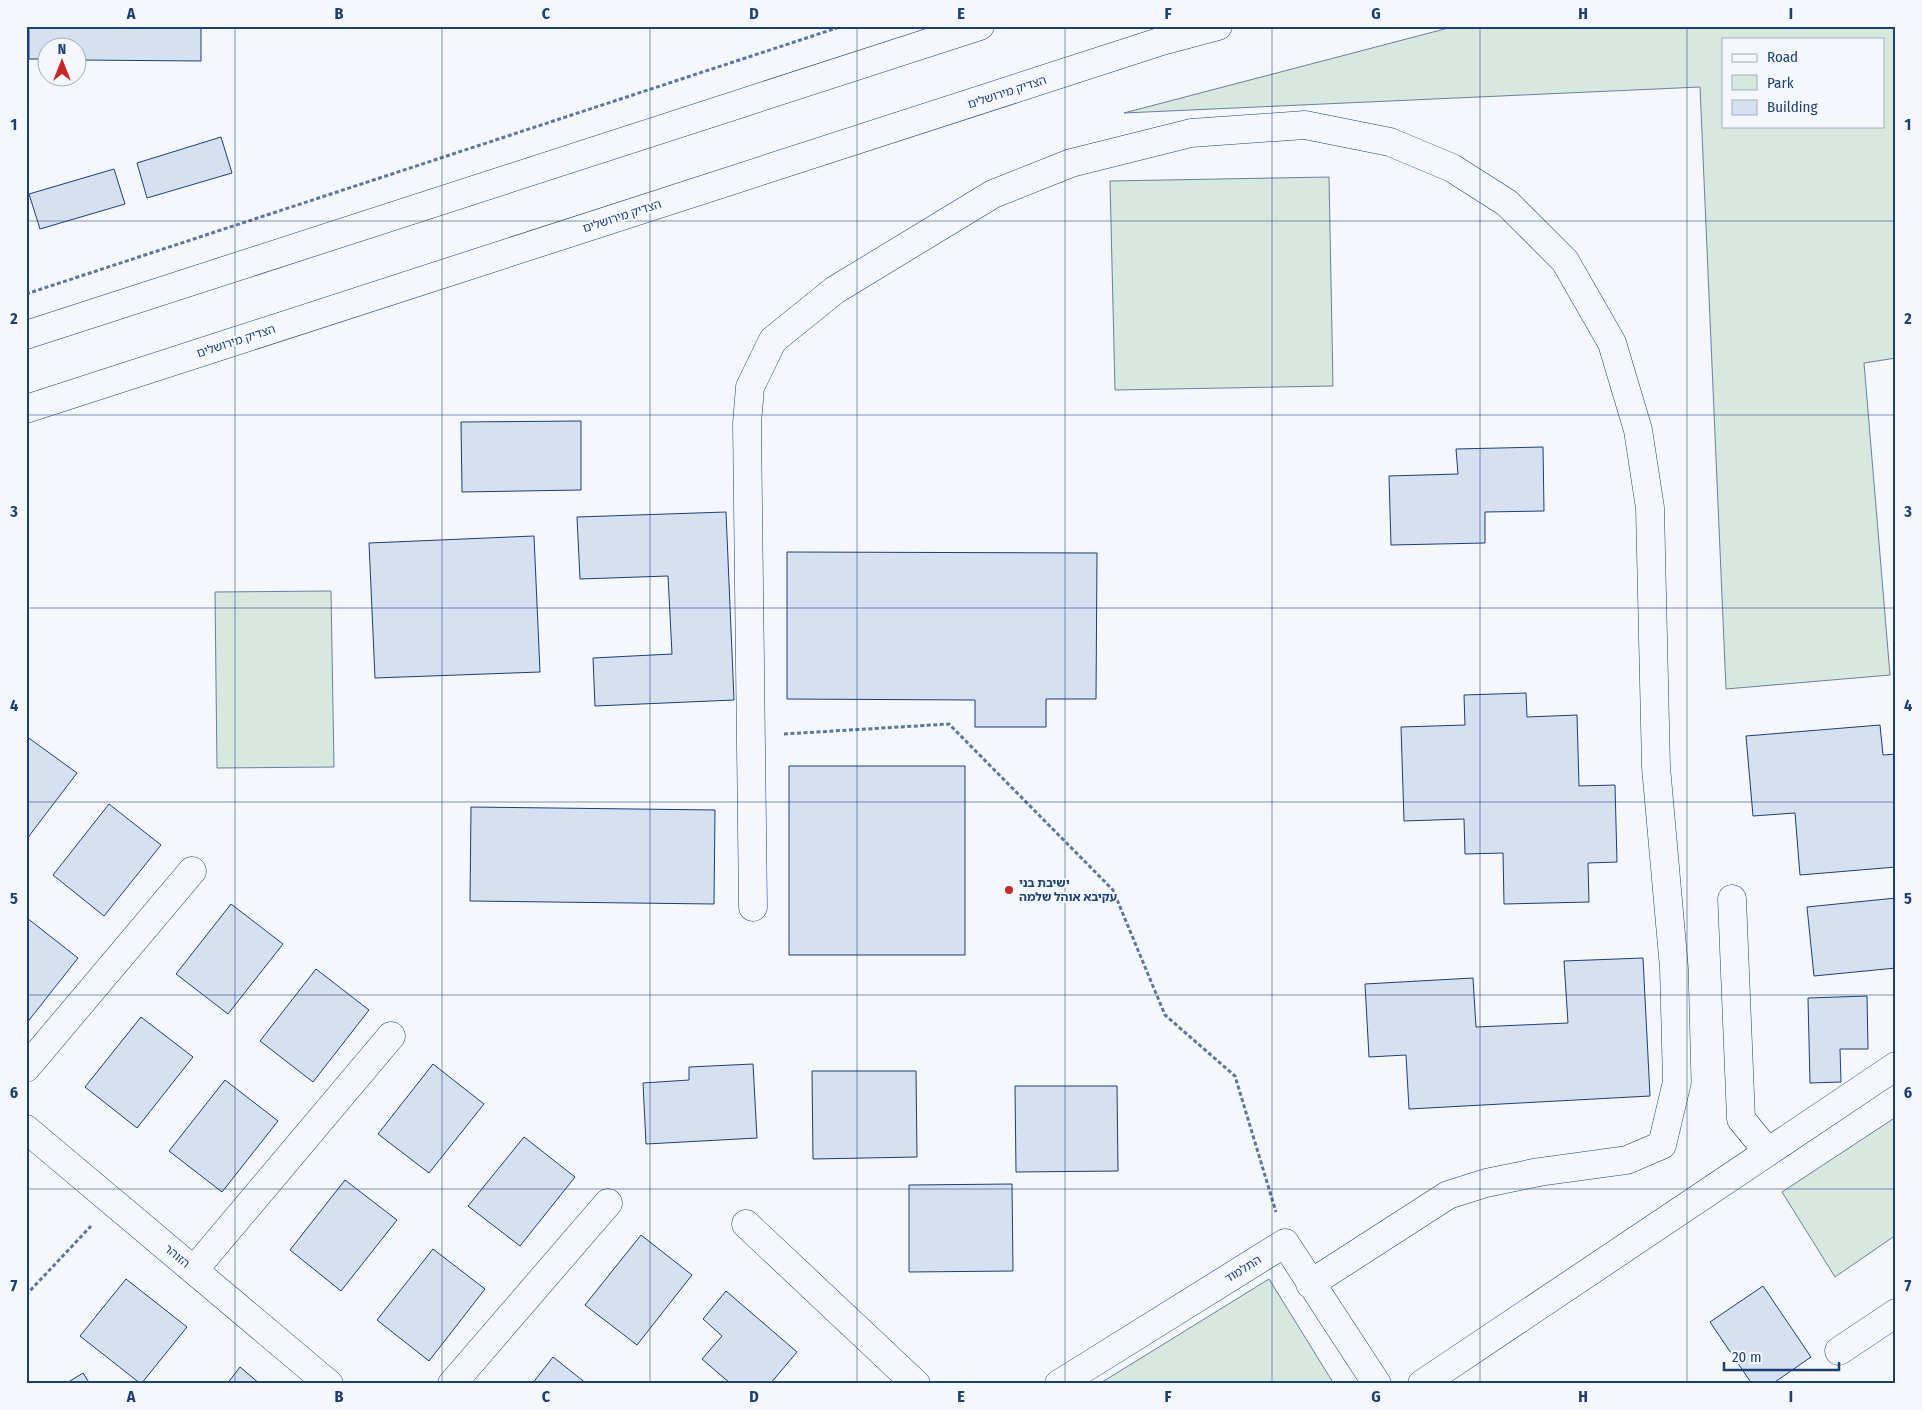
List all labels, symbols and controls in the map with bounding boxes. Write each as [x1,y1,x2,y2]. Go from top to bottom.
text: A [126,4,136,23]
text: B [335,4,344,23]
text: C [542,4,551,23]
text: D [749,4,759,23]
text: E [957,4,965,23]
text: F [1164,4,1172,23]
text: G [1371,4,1381,23]
text: H [1578,4,1588,23]
text: I [1789,4,1793,23]
north arrow [38,38,88,88]
legend [1722,38,1884,128]
text: N [58,41,66,58]
text: Road [1767,48,1798,66]
street label: הצדיק מירושלים [966,73,1048,111]
text: Park [1767,74,1794,92]
text: Building [1767,98,1818,116]
text: 1 [11,115,17,134]
text: 1 [1905,115,1911,134]
street label: הצדיק מירושלים [581,197,663,235]
text: 2 [9,309,18,328]
text: 2 [1903,309,1912,328]
street label: הצדיק מירושלים [195,322,277,360]
text: 3 [9,502,18,521]
text: 3 [1903,502,1912,521]
text: 4 [10,696,18,715]
text: 4 [1904,696,1912,715]
place label: ישיבת בני עקיבא אוהל שלמה [1019,876,1118,904]
marker: ישיבת בני עקיבא אוהל שלמה [1003,884,1015,896]
text: 5 [10,889,18,908]
text: 5 [1904,889,1912,908]
text: 6 [10,1083,18,1102]
text: 6 [1904,1083,1912,1102]
street label: הזוהר [161,1241,193,1271]
street label: התלמוד [1222,1252,1264,1286]
text: 7 [11,1276,18,1295]
text: 7 [1905,1276,1912,1295]
scale bar [1724,1340,1840,1372]
text: 20 m [1732,1348,1762,1366]
text: A [126,1387,136,1406]
text: B [335,1387,344,1406]
text: C [542,1387,551,1406]
text: D [749,1387,759,1406]
text: E [957,1387,965,1406]
text: F [1164,1387,1172,1406]
text: G [1371,1387,1381,1406]
text: H [1578,1387,1588,1406]
text: I [1789,1387,1793,1406]

